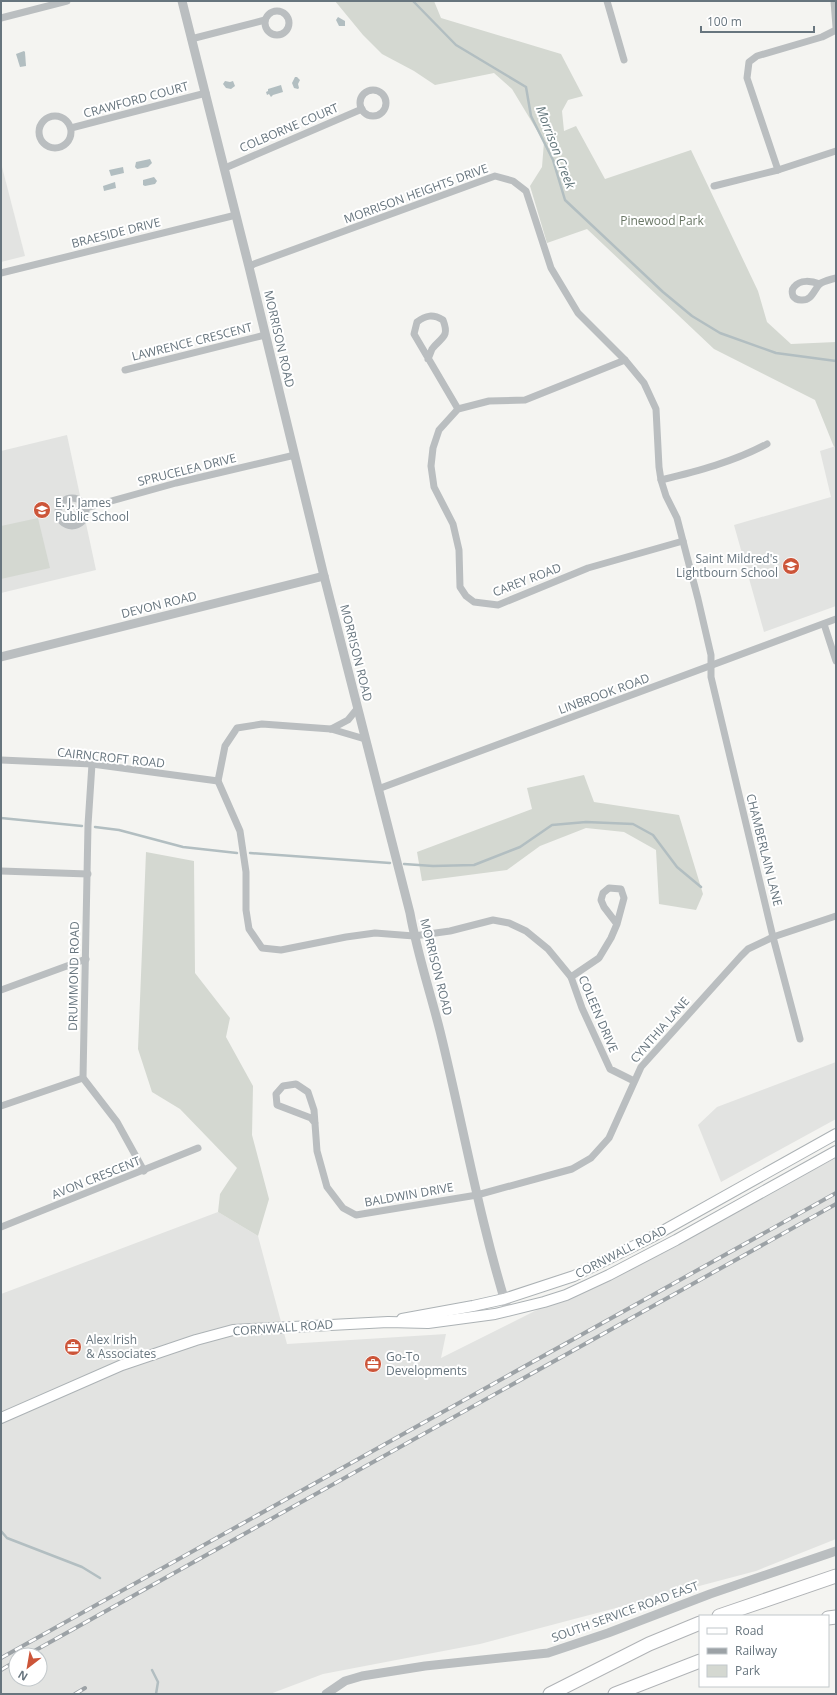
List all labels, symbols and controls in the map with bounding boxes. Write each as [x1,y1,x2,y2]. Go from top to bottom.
scale bar [701,8,814,34]
text: 100 m [707,13,742,30]
street label: CRAWFORD COURT [81,77,191,122]
street label: COLBORNE COURT [237,99,341,156]
water label: Morrison Creek [532,103,580,192]
street label: MORRISON HEIGHTS DRIVE [341,159,490,228]
park label: Pinewood Park [620,212,705,229]
street label: BRAESIDE DRIVE [70,213,162,252]
street label: MORRISON ROAD [260,289,299,389]
street label: LAWRENCE CRESCENT [130,318,254,365]
street label: SPRUCELEA DRIVE [136,449,238,490]
place label: E. J. James Public School [55,494,129,525]
school or university icon: E. J. James Public School [32,500,52,520]
place label: Saint Mildred's Lightbourn School [676,550,778,581]
school or university icon: Saint Mildred's Lightbourn School [781,556,801,576]
street label: CAREY ROAD [490,559,564,600]
street label: DEVON ROAD [119,587,198,622]
street label: MORRISON ROAD [336,603,377,703]
street label: LINBROOK ROAD [556,669,652,718]
street label: CAIRNCROFT ROAD [56,743,166,772]
street label: CHAMBERLAIN LANE [742,792,787,908]
street label: MORRISON ROAD [416,917,457,1017]
street label: DRUMMOND ROAD [64,921,83,1031]
street label: COLEEN DRIVE [575,973,622,1055]
street label: CYNTHIA LANE [626,993,693,1066]
street label: AVON CRESCENT [49,1152,143,1203]
street label: BALDWIN DRIVE [363,1178,455,1211]
street label: CORNWALL ROAD [572,1221,669,1282]
street label: CORNWALL ROAD [232,1316,334,1339]
place label: Alex Irish & Associates [86,1331,157,1362]
office icon: Alex Irish & Associates [63,1337,83,1357]
place label: Go-To Developments [386,1348,467,1379]
office icon: Go-To Developments [363,1354,383,1374]
street label: SOUTH SERVICE ROAD EAST [549,1577,701,1646]
legend [699,1615,829,1687]
text: Road [735,1622,764,1639]
text: Railway [735,1642,778,1659]
north arrow [8,1647,48,1687]
text: Park [735,1662,761,1679]
text: N [15,1667,30,1685]

